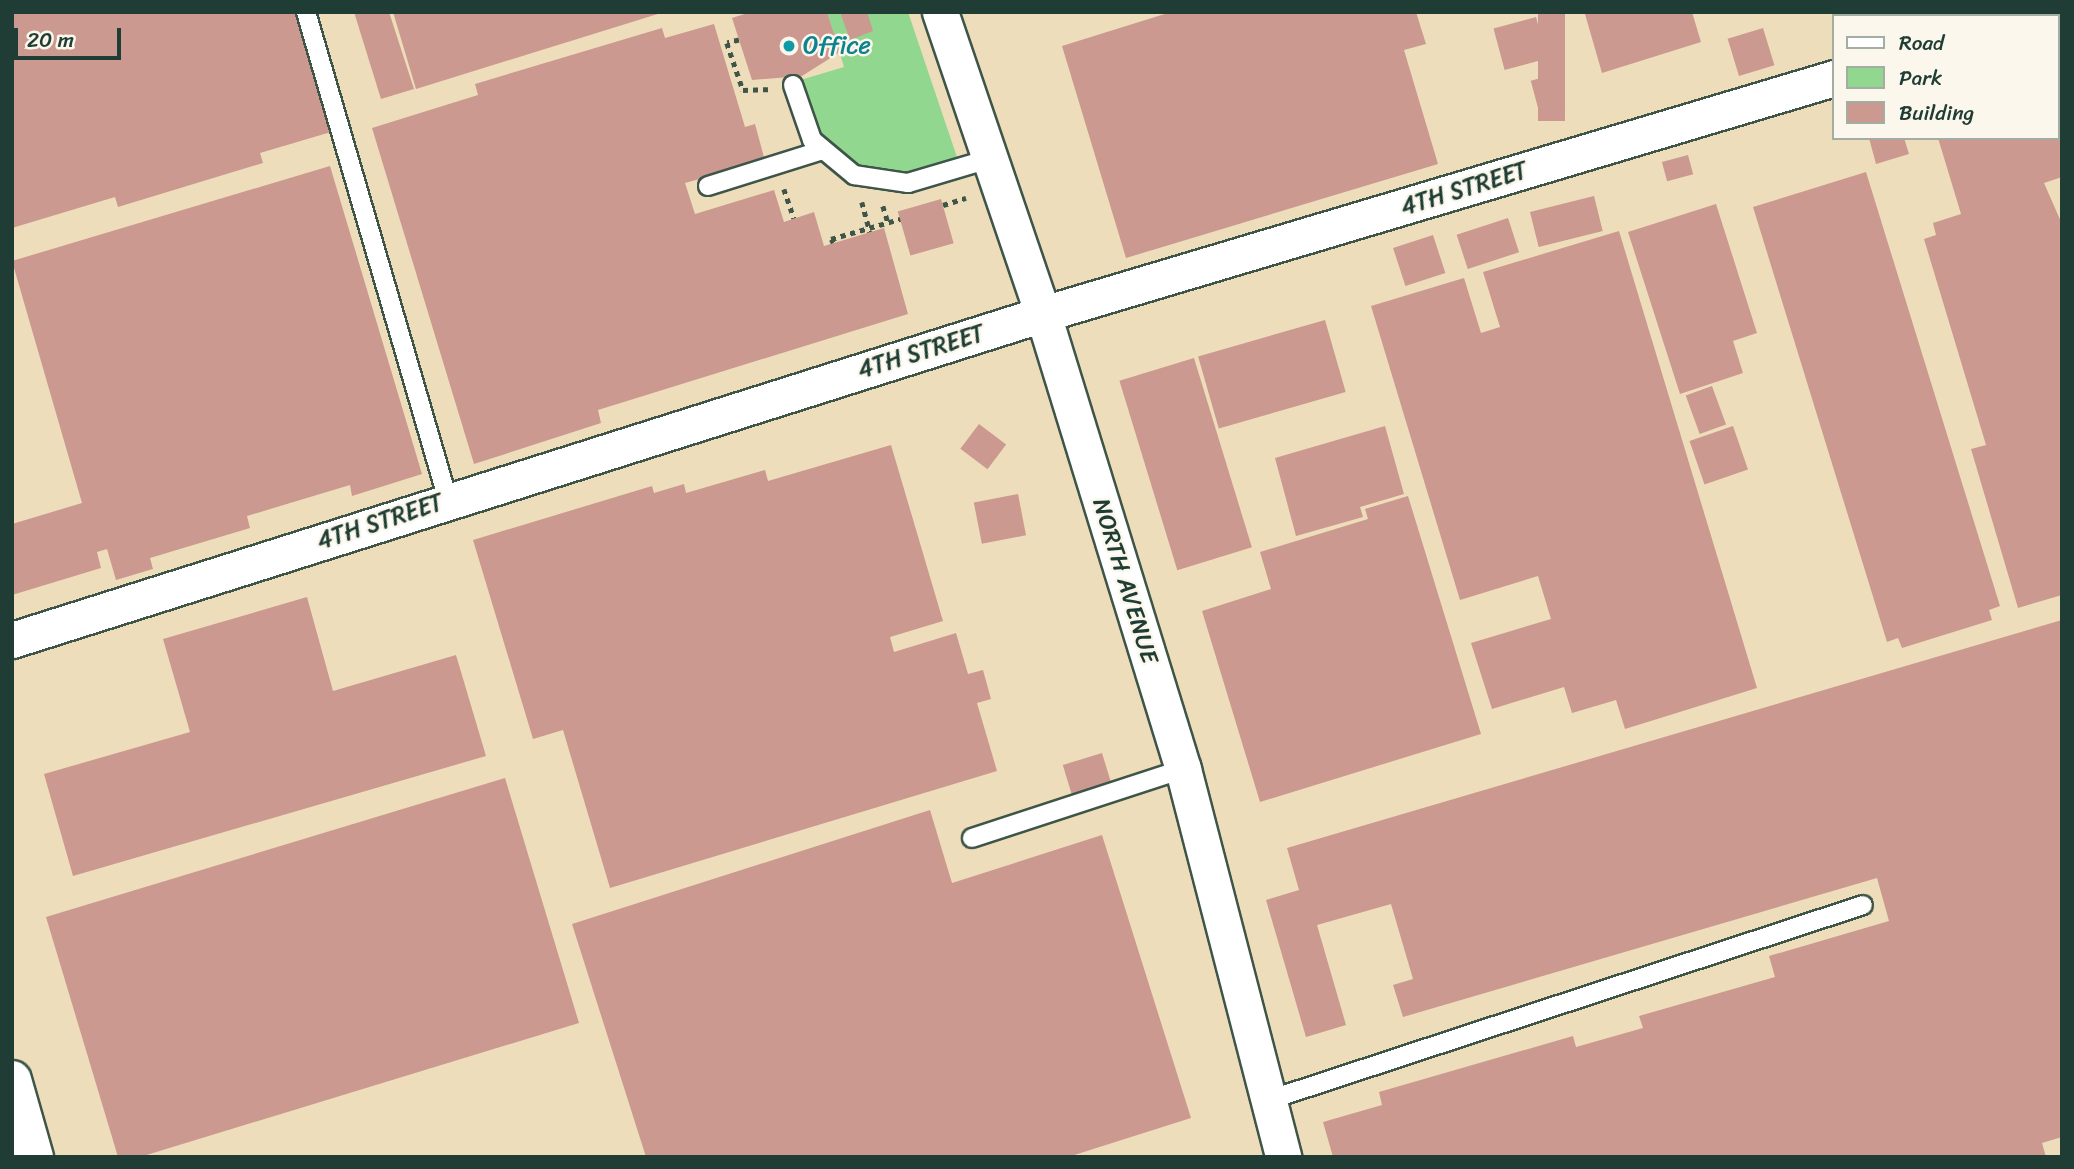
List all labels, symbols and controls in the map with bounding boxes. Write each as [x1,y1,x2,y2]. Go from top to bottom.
scale bar [18,14,124,58]
legend [1832,14,2060,140]
text: 20 m [27,21,74,59]
text: Road [1899,24,1944,62]
place label: Office [803,32,871,60]
marker: Office [781,38,797,54]
text: Park [1899,59,1942,97]
text: Building [1899,94,1974,132]
street label: 4TH STREET [1396,156,1532,222]
street label: 4TH STREET [853,319,989,385]
street label: 4TH STREET [312,488,448,556]
street label: NORTH AVENUE [1086,495,1164,667]

